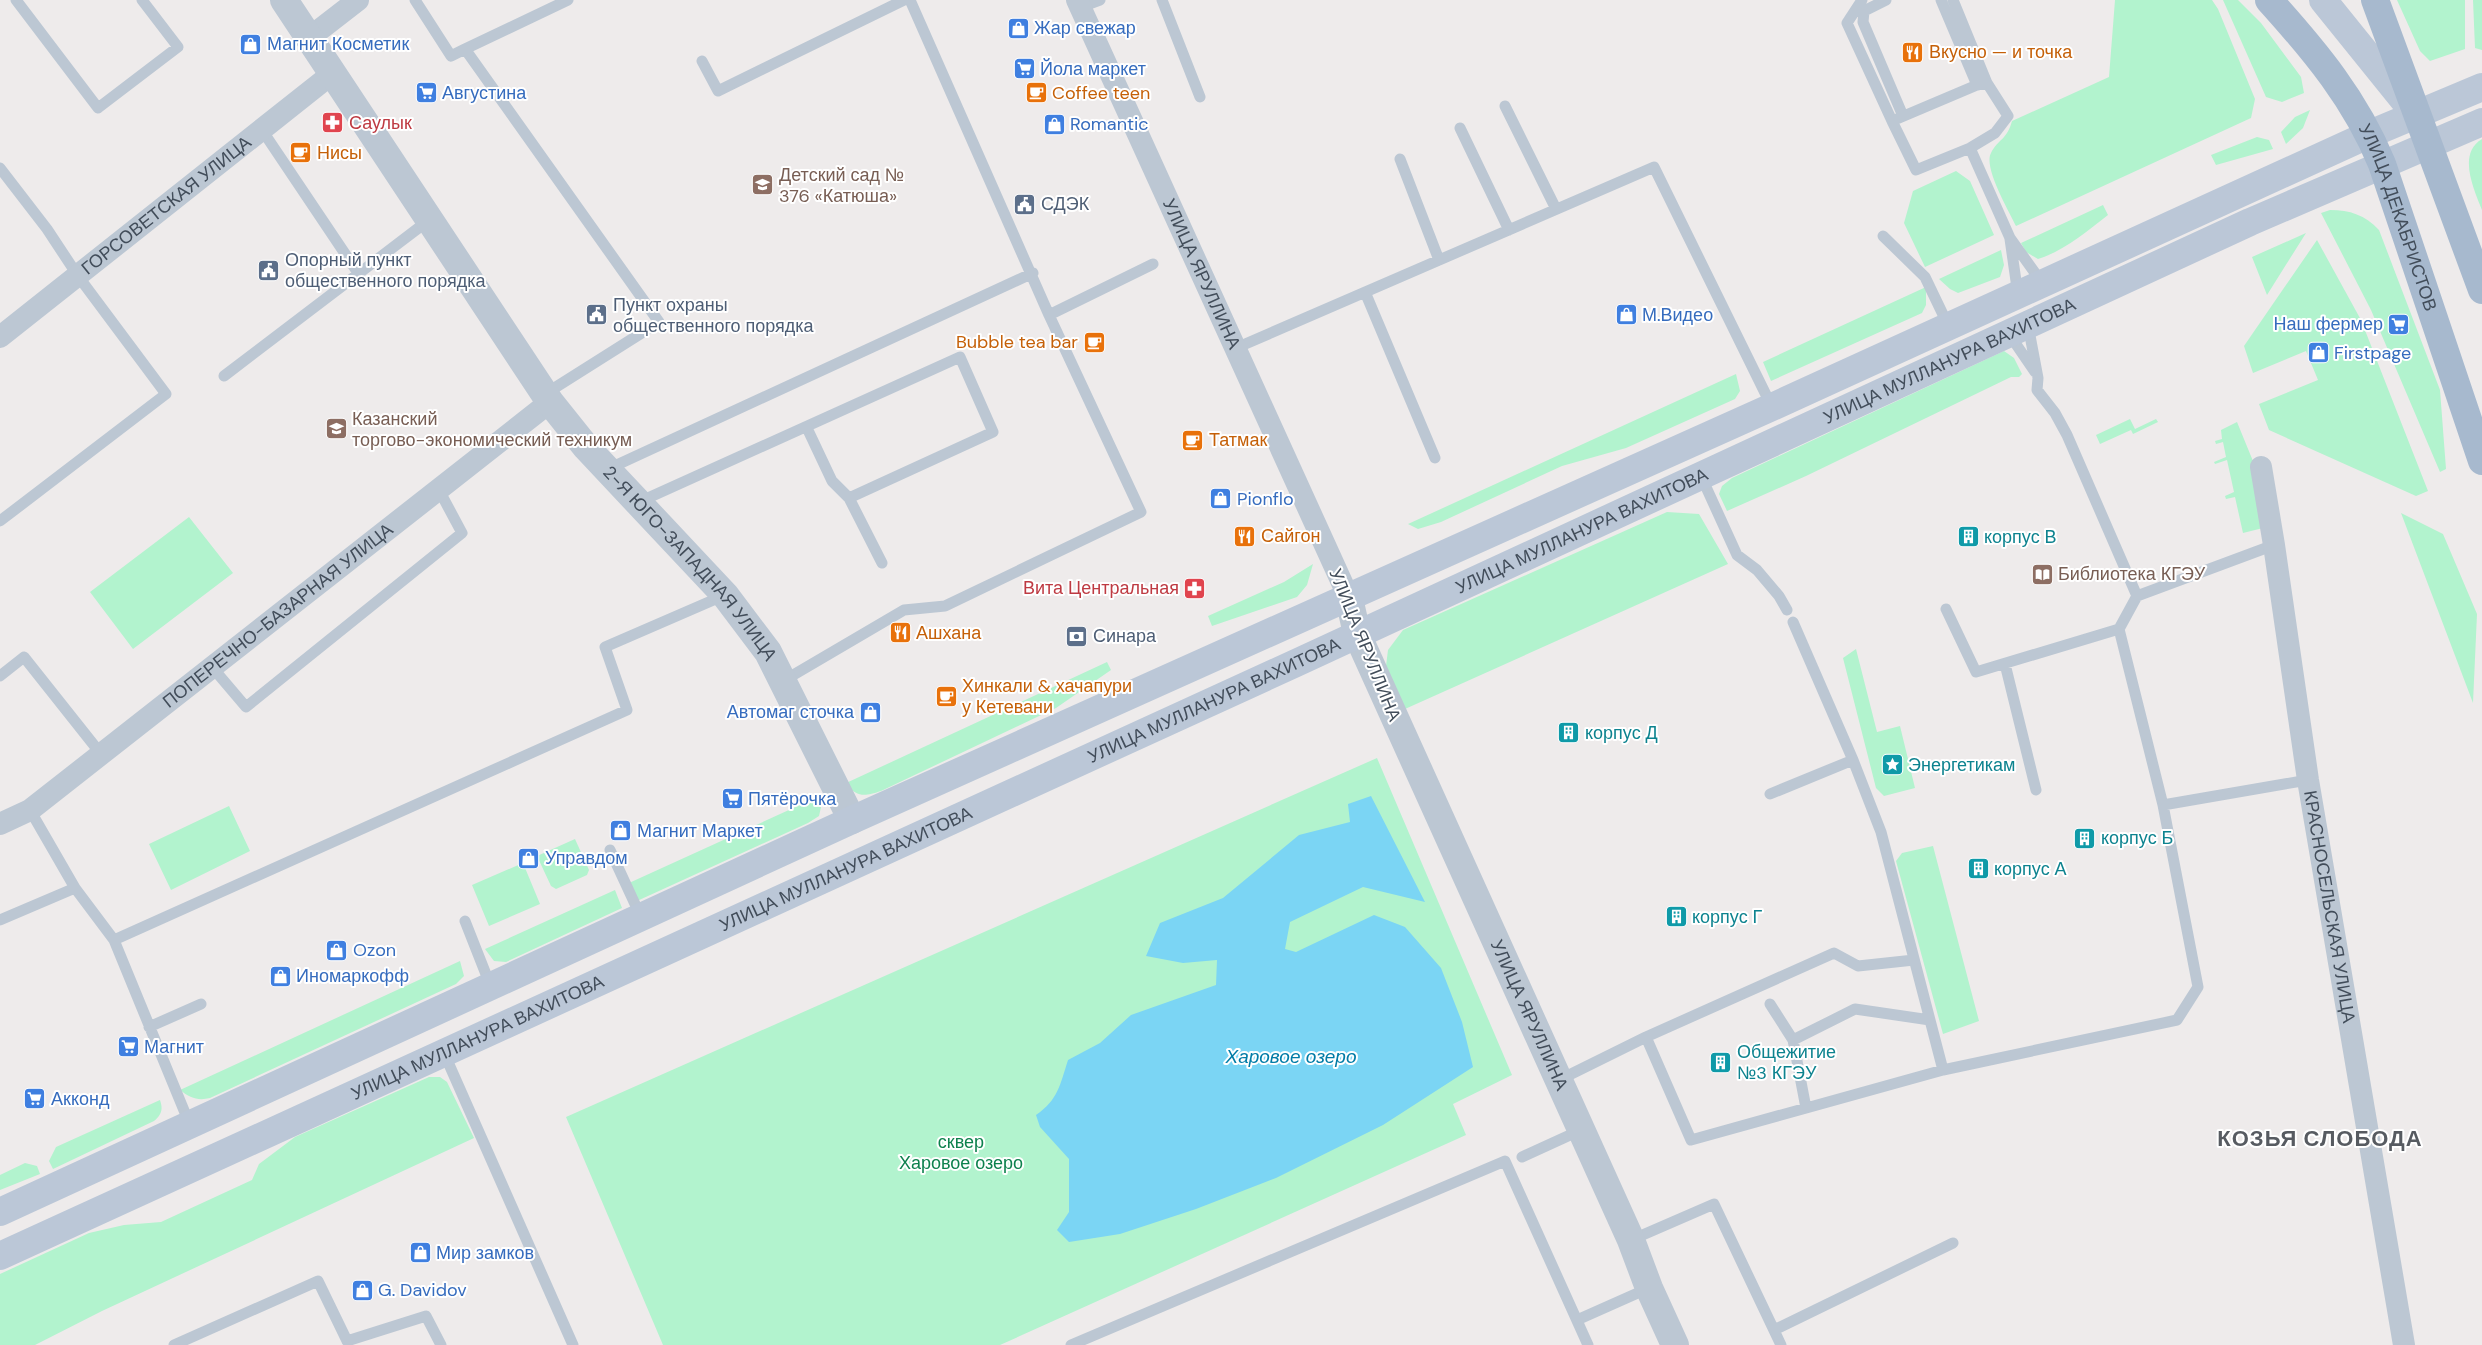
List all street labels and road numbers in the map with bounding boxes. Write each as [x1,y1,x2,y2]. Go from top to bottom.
street label: УЛИЦА ДЕКАБРИСТОВ [2353,119,2443,314]
street label: ГОРСОВЕТСКАЯ УЛИЦА [76,131,256,280]
street label: УЛИЦА ЯРУЛЛИНА [1157,195,1246,353]
street label: УЛИЦА МУЛЛАНУРА ВАХИТОВА [1819,292,2079,430]
street label: 2-Я ЮГО-ЗАПАДНАЯ УЛИЦА [598,461,782,665]
street label: УЛИЦА МУЛЛАНУРА ВАХИТОВА [1452,462,1712,600]
street label: ПОПЕРЕЧНО-БАЗАРНАЯ УЛИЦА [158,518,398,714]
street label: УЛИЦА ЯРУЛЛИНА [1323,565,1407,725]
street label: УЛИЦА МУЛЛАНУРА ВАХИТОВА [1084,632,1344,769]
street label: КРАСНОСЕЛЬСКАЯ УЛИЦА [2298,789,2361,1025]
street label: УЛИЦА МУЛЛАНУРА ВАХИТОВА [716,801,976,937]
street label: УЛИЦА ЯРУЛЛИНА [1485,936,1574,1094]
street label: УЛИЦА МУЛЛАНУРА ВАХИТОВА [347,969,608,1106]

